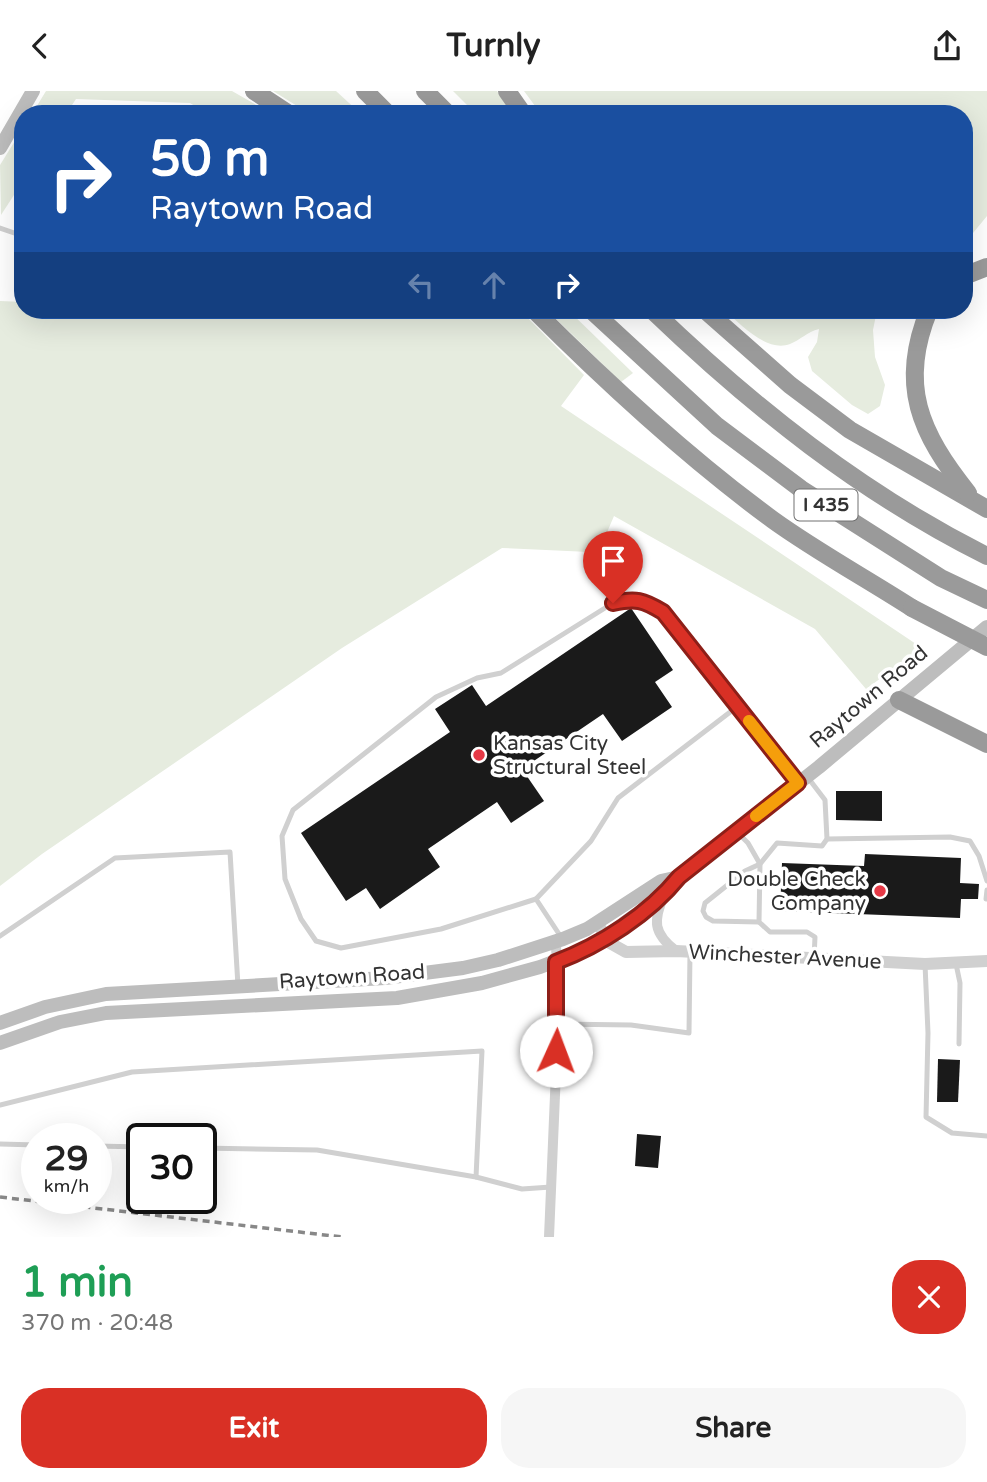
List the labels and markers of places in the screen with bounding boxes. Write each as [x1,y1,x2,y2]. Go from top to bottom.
pin [583,531,643,603]
place label: Kansas City Structural Steel [493,731,646,780]
marker: Kansas City Structural Steel [471,747,487,763]
place label: Double Check Company [727,867,866,916]
marker: Double Check Company [872,883,888,899]

